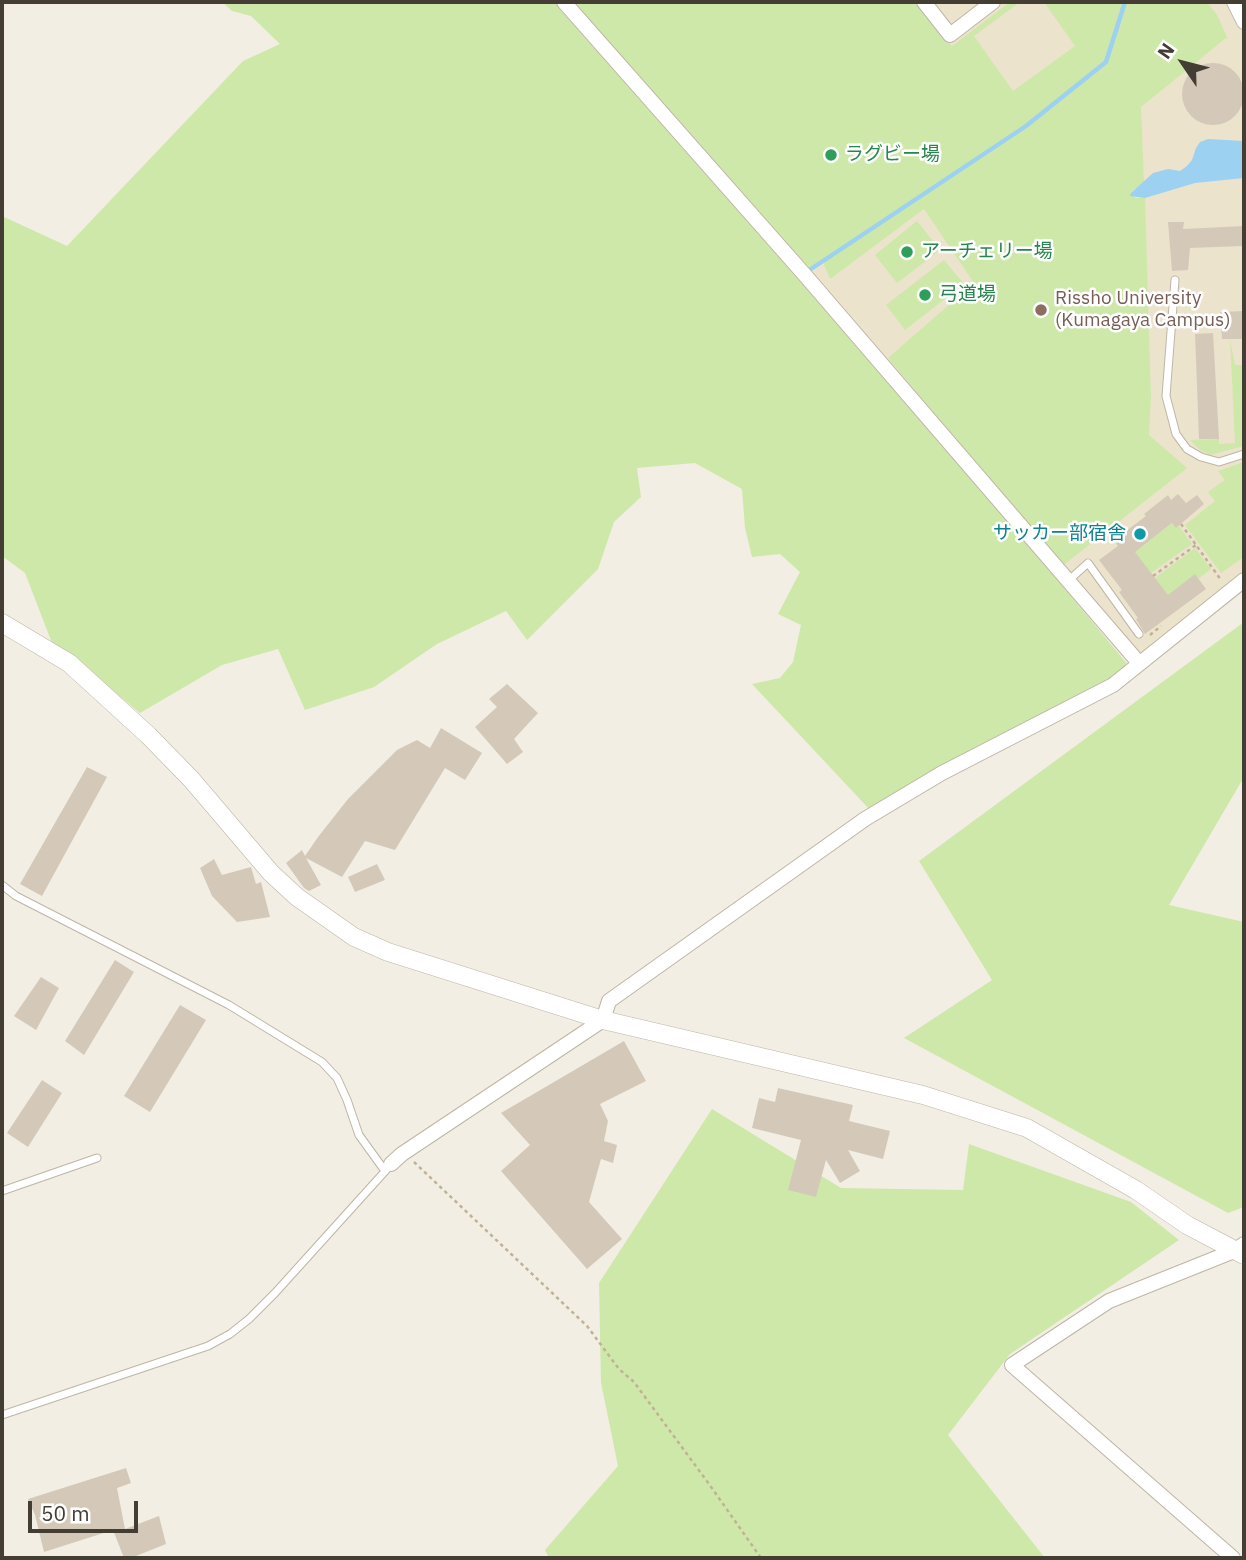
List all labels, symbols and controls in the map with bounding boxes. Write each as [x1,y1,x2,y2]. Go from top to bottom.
north arrow [1148,28,1218,98]
text: N [1152,38,1180,63]
place label: ラグビー場 [845,144,940,166]
marker: ラグビー場 [823,147,839,163]
place label: アーチェリー場 [921,241,1053,263]
marker: アーチェリー場 [899,244,915,260]
place label: 弓道場 [939,284,996,306]
marker: 弓道場 [917,287,933,303]
place label: Rissho University (Kumagaya Campus) [1055,288,1231,332]
marker: Rissho University (Kumagaya Campus) [1033,302,1049,318]
place label: サッカー部宿舎 [993,523,1126,545]
marker: サッカー部宿舎 [1132,526,1148,542]
scale bar [32,1486,142,1530]
text: 50 m [41,1499,90,1527]

